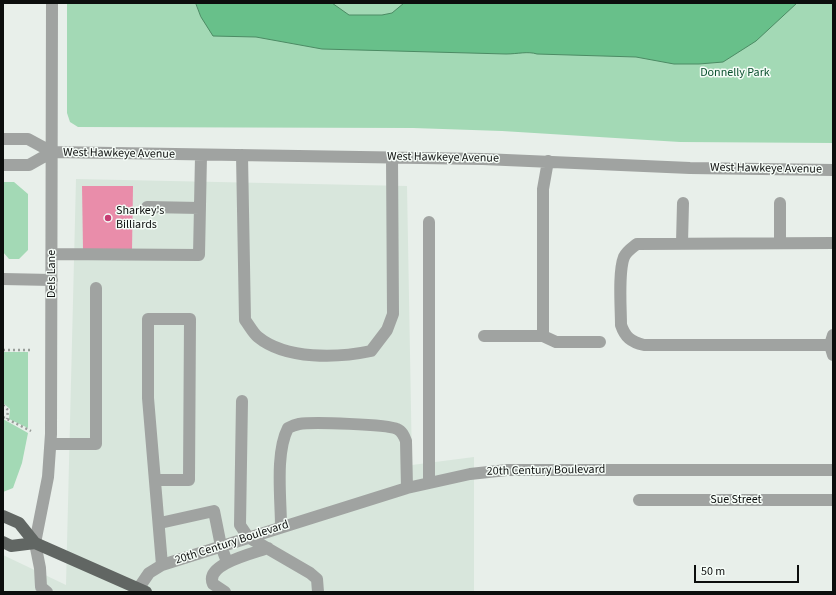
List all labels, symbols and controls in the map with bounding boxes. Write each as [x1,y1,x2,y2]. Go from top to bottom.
park label: Donnelly Park [700,66,770,80]
street label: West Hawkeye Avenue [63,146,175,162]
street label: West Hawkeye Avenue [387,150,499,166]
street label: West Hawkeye Avenue [710,161,822,177]
place label: Sharkey's Billiards [116,204,164,232]
marker: Sharkey's Billiards [103,213,113,223]
street label: Dels Lane [45,250,59,298]
street label: 20th Century Boulevard [487,463,605,479]
street label: Sue Street [710,493,762,507]
street label: 20th Century Boulevard [173,518,291,568]
scale bar [696,557,801,583]
text: 50 m [701,563,725,580]

